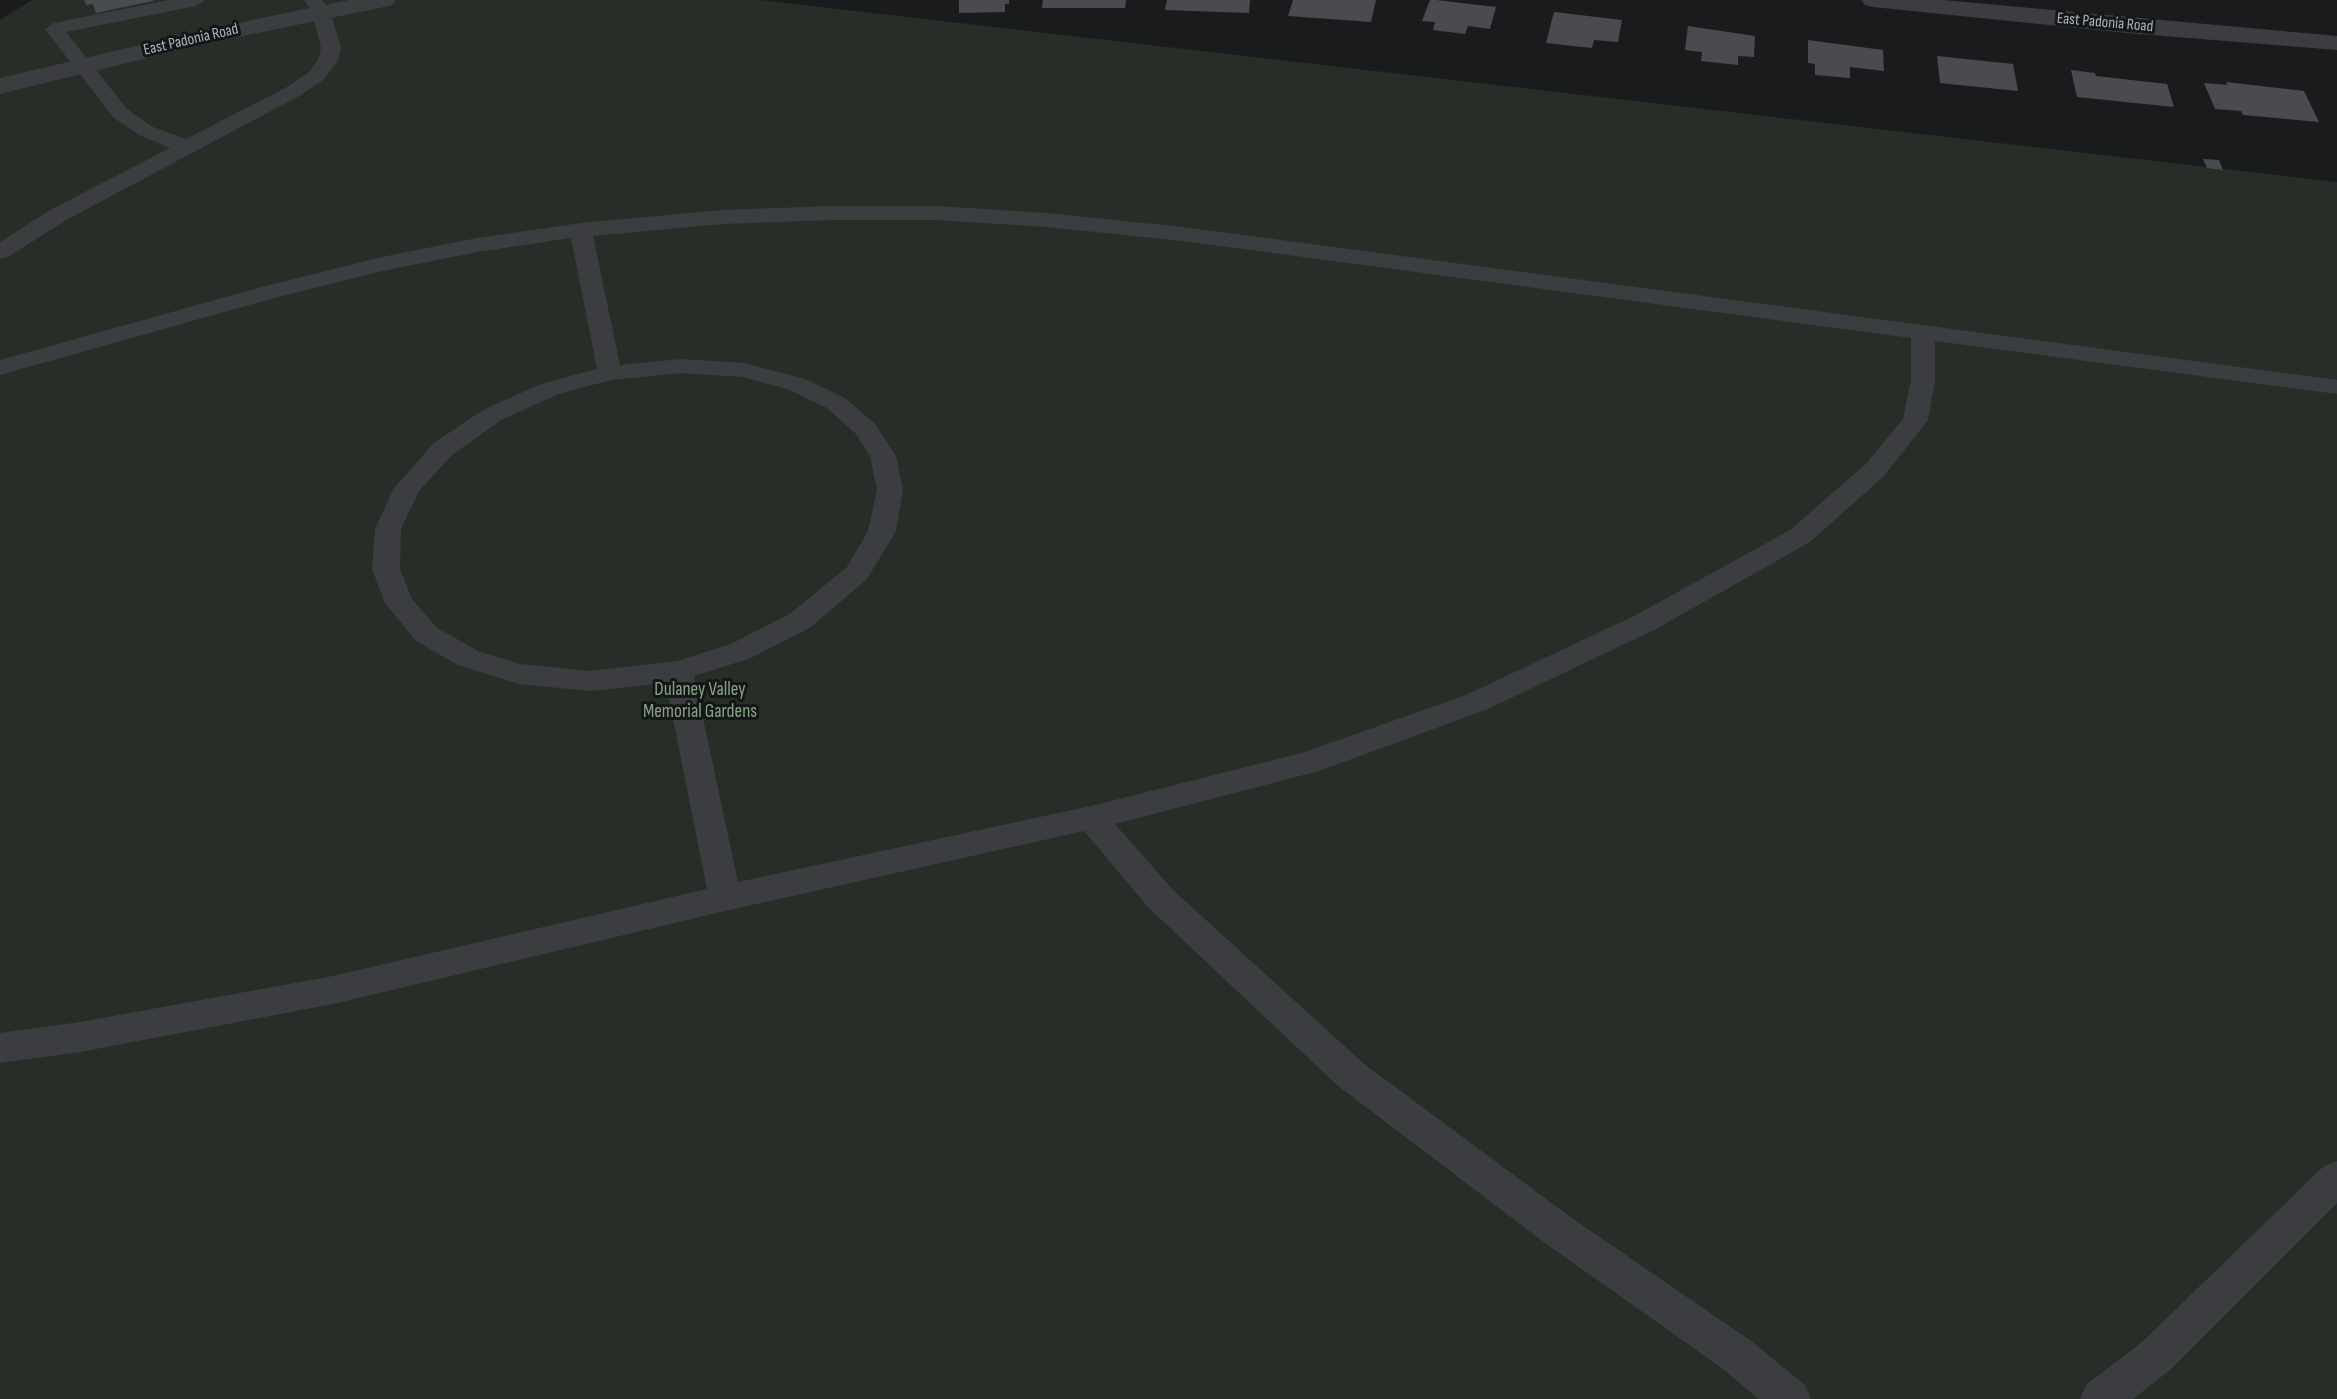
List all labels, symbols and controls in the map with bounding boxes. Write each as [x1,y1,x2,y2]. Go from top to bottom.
street label: East Padonia Road [2056,9,2154,37]
street label: East Padonia Road [142,20,240,60]
park label: Dulaney Valley Memorial Gardens [643,679,757,723]

